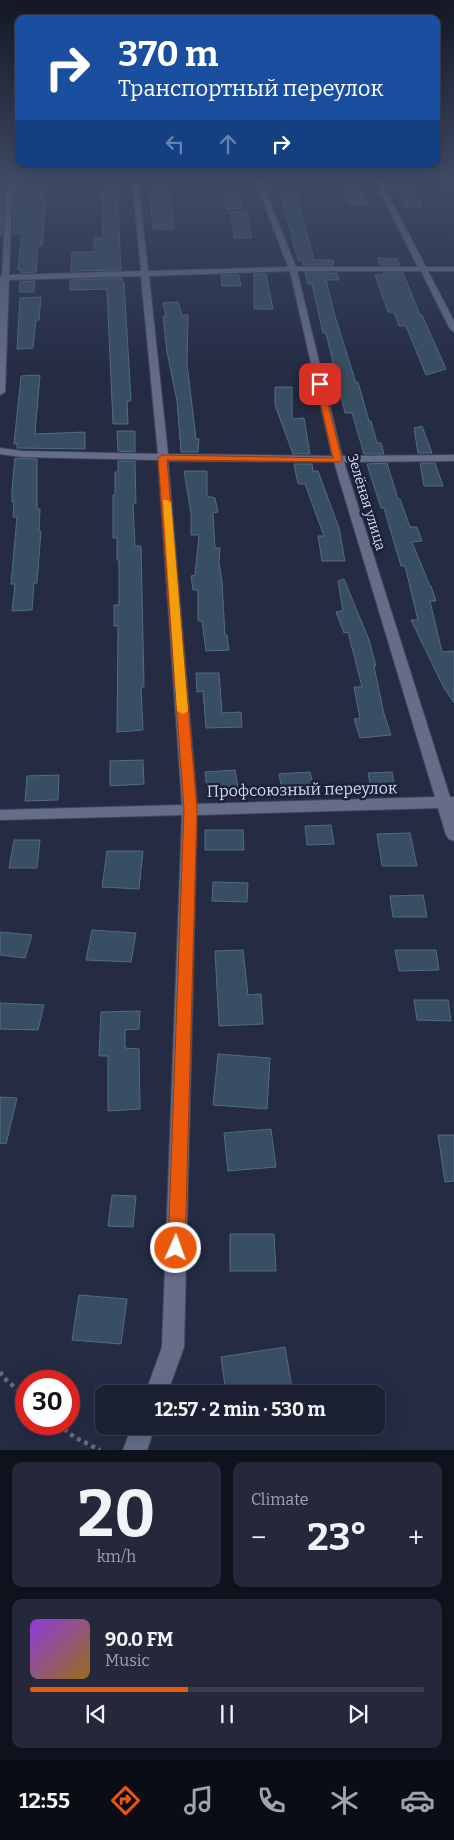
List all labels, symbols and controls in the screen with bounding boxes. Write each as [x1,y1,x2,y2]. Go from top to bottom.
text: 370 m [118,33,218,75]
icon: right [35,35,100,100]
text: Транспортный переулок [118,75,383,102]
icon: left [161,130,189,158]
icon: ahead [214,130,242,158]
icon: right [267,130,295,158]
pin [299,363,341,405]
icon: arrive [306,370,334,398]
street label: Зелёная улица [344,452,389,553]
street label: Профсоюзный переулок [207,778,398,801]
position arrow [149,1221,201,1273]
speed limit sign: 30 [15,1370,80,1435]
text: 12:57 · 2 min · 530 m [154,1398,326,1421]
text: 20 [78,1475,155,1553]
text: Climate [251,1490,309,1509]
text: 23° [307,1514,367,1560]
text: − [251,1521,266,1554]
text: + [408,1521,424,1554]
text: km/h [97,1547,136,1566]
text: 90.0 FM [105,1628,173,1651]
text: Music [105,1651,150,1670]
icon: previous [82,1700,110,1728]
icon: pause [213,1700,241,1728]
icon: next [344,1700,372,1728]
icon: directions [108,1783,143,1818]
icon: music [181,1783,216,1818]
icon: phone [254,1783,289,1818]
icon: climate [327,1783,362,1818]
icon: car [400,1783,435,1818]
text: 12:55 [19,1787,70,1814]

